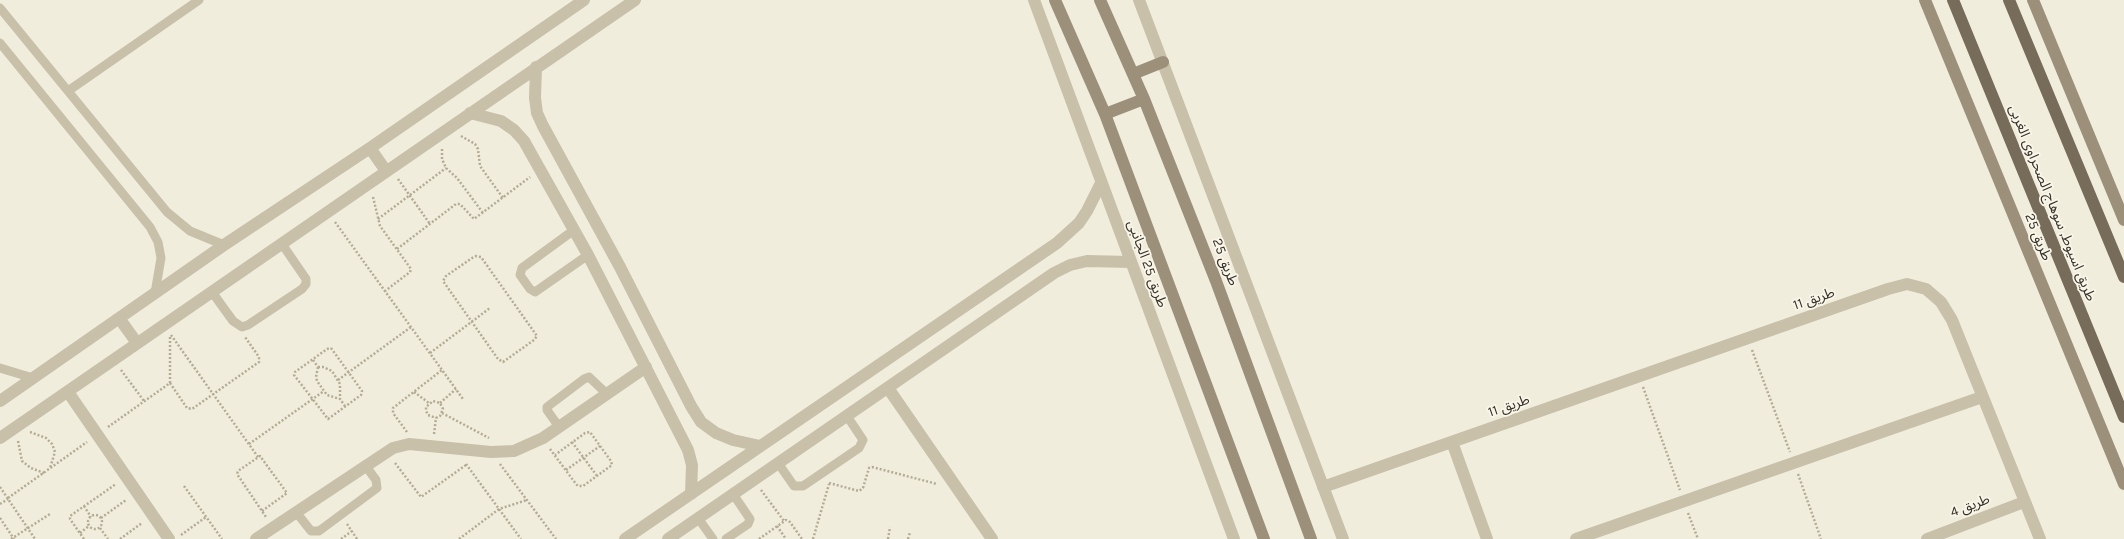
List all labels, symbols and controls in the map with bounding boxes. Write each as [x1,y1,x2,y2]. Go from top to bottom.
street label: طريق اسيوط, سوهاج الصحراوى الغربى [2005,102,2099,304]
street label: طريق 25 [2021,211,2055,263]
street label: طريق 25 الجانبى [1123,218,1171,310]
street label: طريق 25 [1208,236,1242,288]
street label: طريق 11 [1791,284,1837,314]
street label: طريق 11 [1486,391,1532,421]
street label: طريق 4 [1948,491,1992,521]

